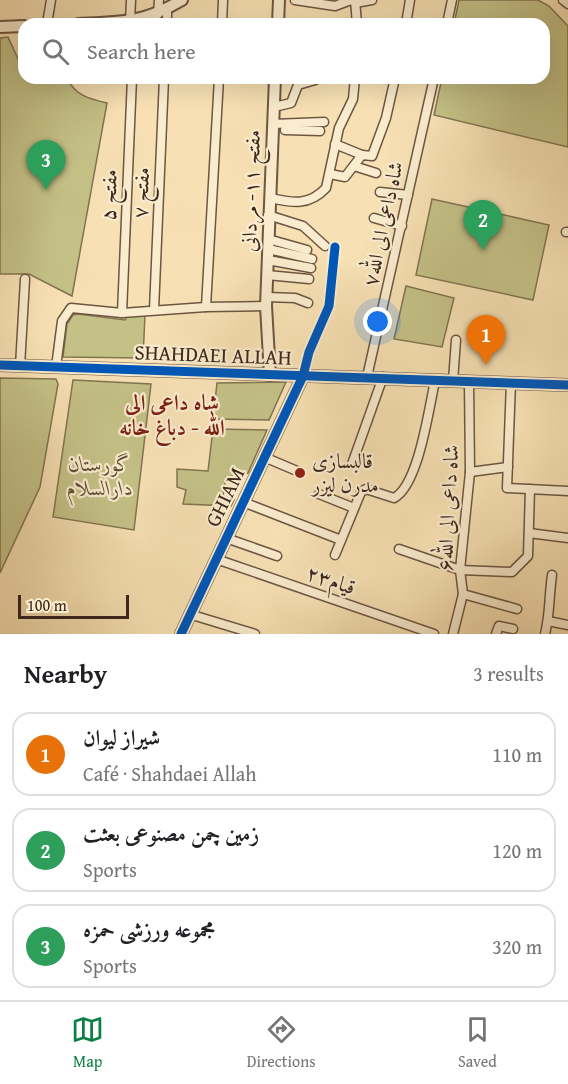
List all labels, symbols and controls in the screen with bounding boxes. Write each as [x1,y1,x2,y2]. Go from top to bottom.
search box [18,18,550,84]
icon: search [39,35,72,68]
text: Search here [87,35,196,67]
street label: مفتح ۱۱- مردانی [233,129,272,253]
pin: 3 [26,140,66,190]
street label: شاه داعی الی الله۷ [353,158,411,289]
street label: مفتح ۷ [124,166,161,220]
street label: مفتح ۵ [92,169,129,221]
pin: 2 [464,200,502,250]
your location [363,307,392,336]
pin: 1 [466,316,506,365]
street label: SHAHDAEI ALLAH [134,336,292,373]
district label: شاه داعی الی الله - دباغ خانه [119,386,225,446]
street label: شاه داعی الی الله۶ [428,444,466,572]
place label: قالبسازی مدرن لیزر [310,445,379,500]
park label: گورستان دارالسلام [67,448,133,506]
street label: GHIAM [197,462,252,532]
marker: قالبسازی مدرن لیزر [293,466,307,480]
street label: قیام۲۳ [301,557,360,605]
scale bar [18,592,129,620]
text: 100 m [27,593,67,617]
text: Nearby [24,654,107,693]
text: 3 results [473,659,544,688]
text: شیراز لیوان [83,721,160,753]
text: 1 [40,740,51,769]
text: 110 m [492,740,542,769]
text: Café · Shahdaei Allah [83,759,257,788]
text: زمین چمن مصنوعی بعثت [83,817,259,849]
text: 2 [40,836,51,865]
text: 120 m [492,836,542,865]
text: Sports [83,855,137,884]
text: مجموعه ورزشی حمزه [83,913,215,945]
text: 3 [40,932,51,961]
text: 320 m [492,932,542,961]
text: Sports [83,951,137,980]
tab: Map [71,1013,104,1073]
tab: Directions [247,1013,316,1073]
tab: Saved [458,1013,497,1073]

